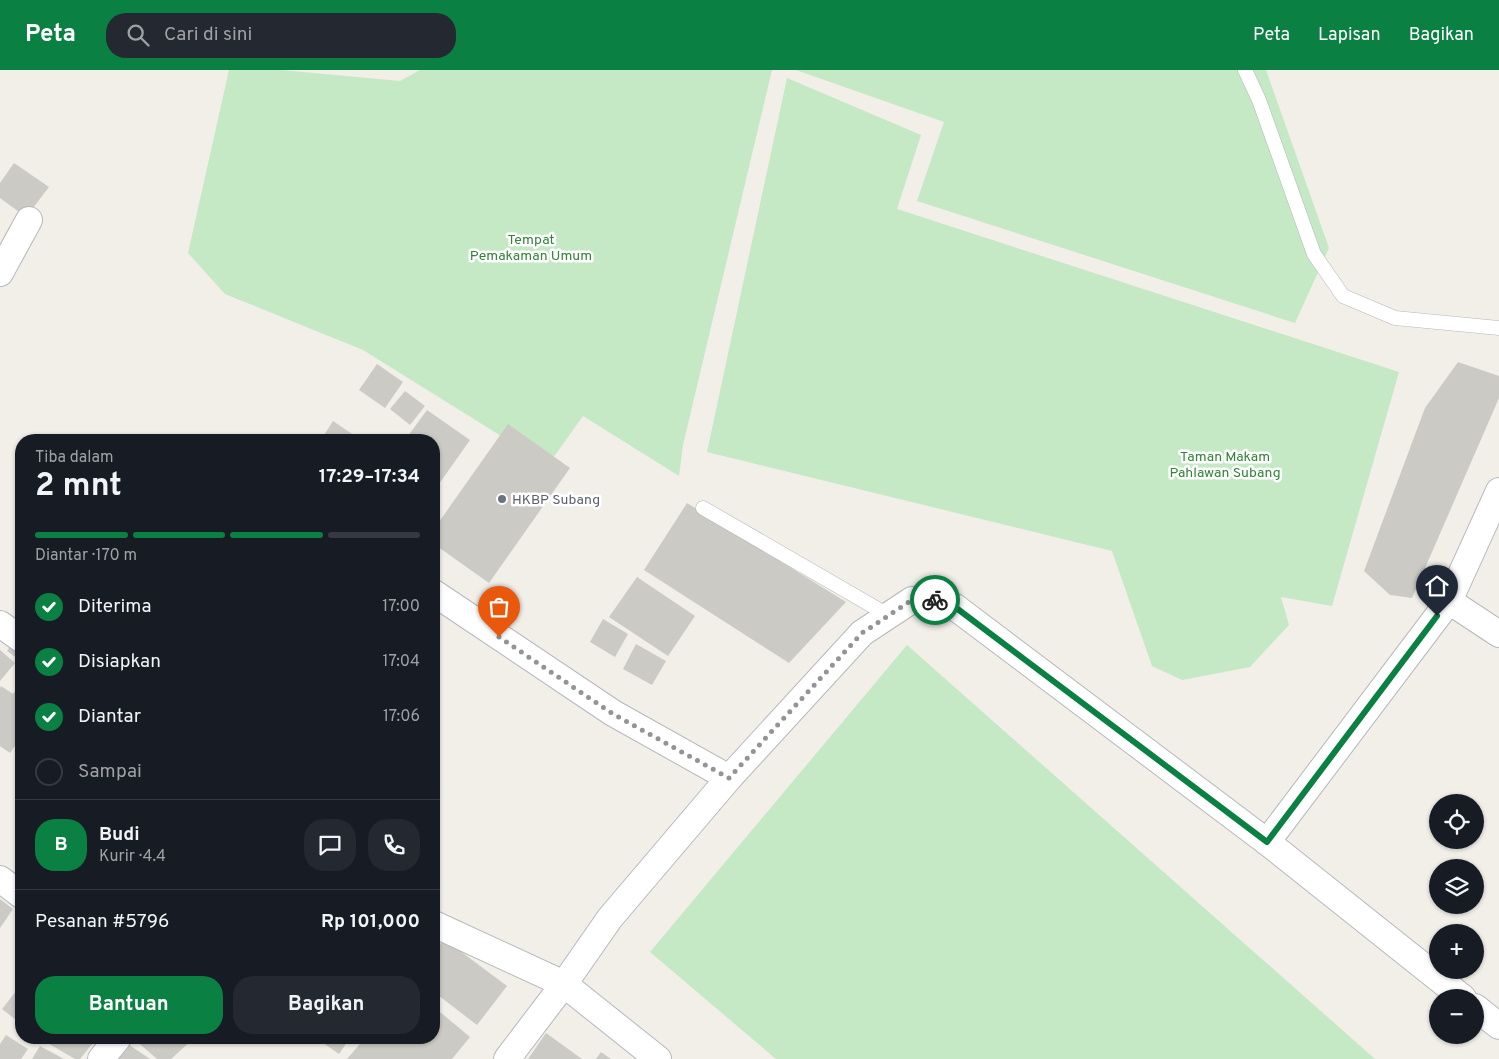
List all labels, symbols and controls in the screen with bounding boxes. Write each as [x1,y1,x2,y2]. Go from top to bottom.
search box [106,13,456,58]
text: Peta [25,20,76,50]
icon: search [124,21,152,49]
text: Cari di sini [164,23,252,47]
text: Peta [1253,24,1290,47]
text: Lapisan [1318,24,1381,47]
text: Bagikan [1409,24,1474,47]
park label: Tempat Pemakaman Umum [470,232,592,265]
text: Tiba dalam [35,448,114,468]
park label: Taman Makam Pahlawan Subang [1169,449,1281,482]
text: 17:29–17:34 [319,465,420,489]
text: 2 mnt [35,467,122,507]
place label: HKBP Subang [512,492,600,509]
marker: HKBP Subang [496,493,508,505]
text: Diantar · 170 m [35,546,137,566]
pin [1416,565,1458,616]
icon: home [1423,572,1451,600]
courier [910,575,960,625]
pin [478,586,520,637]
icon: bike [921,586,949,614]
icon: check [35,593,63,621]
icon: bag [485,593,513,621]
text: Diterima [78,595,152,619]
text: 17:00 [382,597,420,617]
icon: check [35,648,63,676]
text: Disiapkan [78,650,161,674]
text: 17:04 [383,652,420,672]
icon: check [35,703,63,731]
text: Diantar [78,705,141,729]
text: 17:06 [383,707,420,727]
text: Sampai [78,760,142,784]
map controls [1429,794,1484,1044]
button: locate [1429,794,1484,849]
button: chat [304,819,356,871]
button: phone [368,819,420,871]
text: Budi [99,823,140,847]
text: B [54,833,68,857]
text: Kurir · 4.4 [99,847,166,867]
button: layers [1429,859,1484,914]
text: Pesanan #5796 [35,910,169,934]
text: Rp 101,000 [321,910,420,934]
button: + [1429,924,1484,979]
button: Bantuan [35,976,223,1034]
button: Bagikan [233,976,420,1034]
button: − [1429,989,1484,1044]

